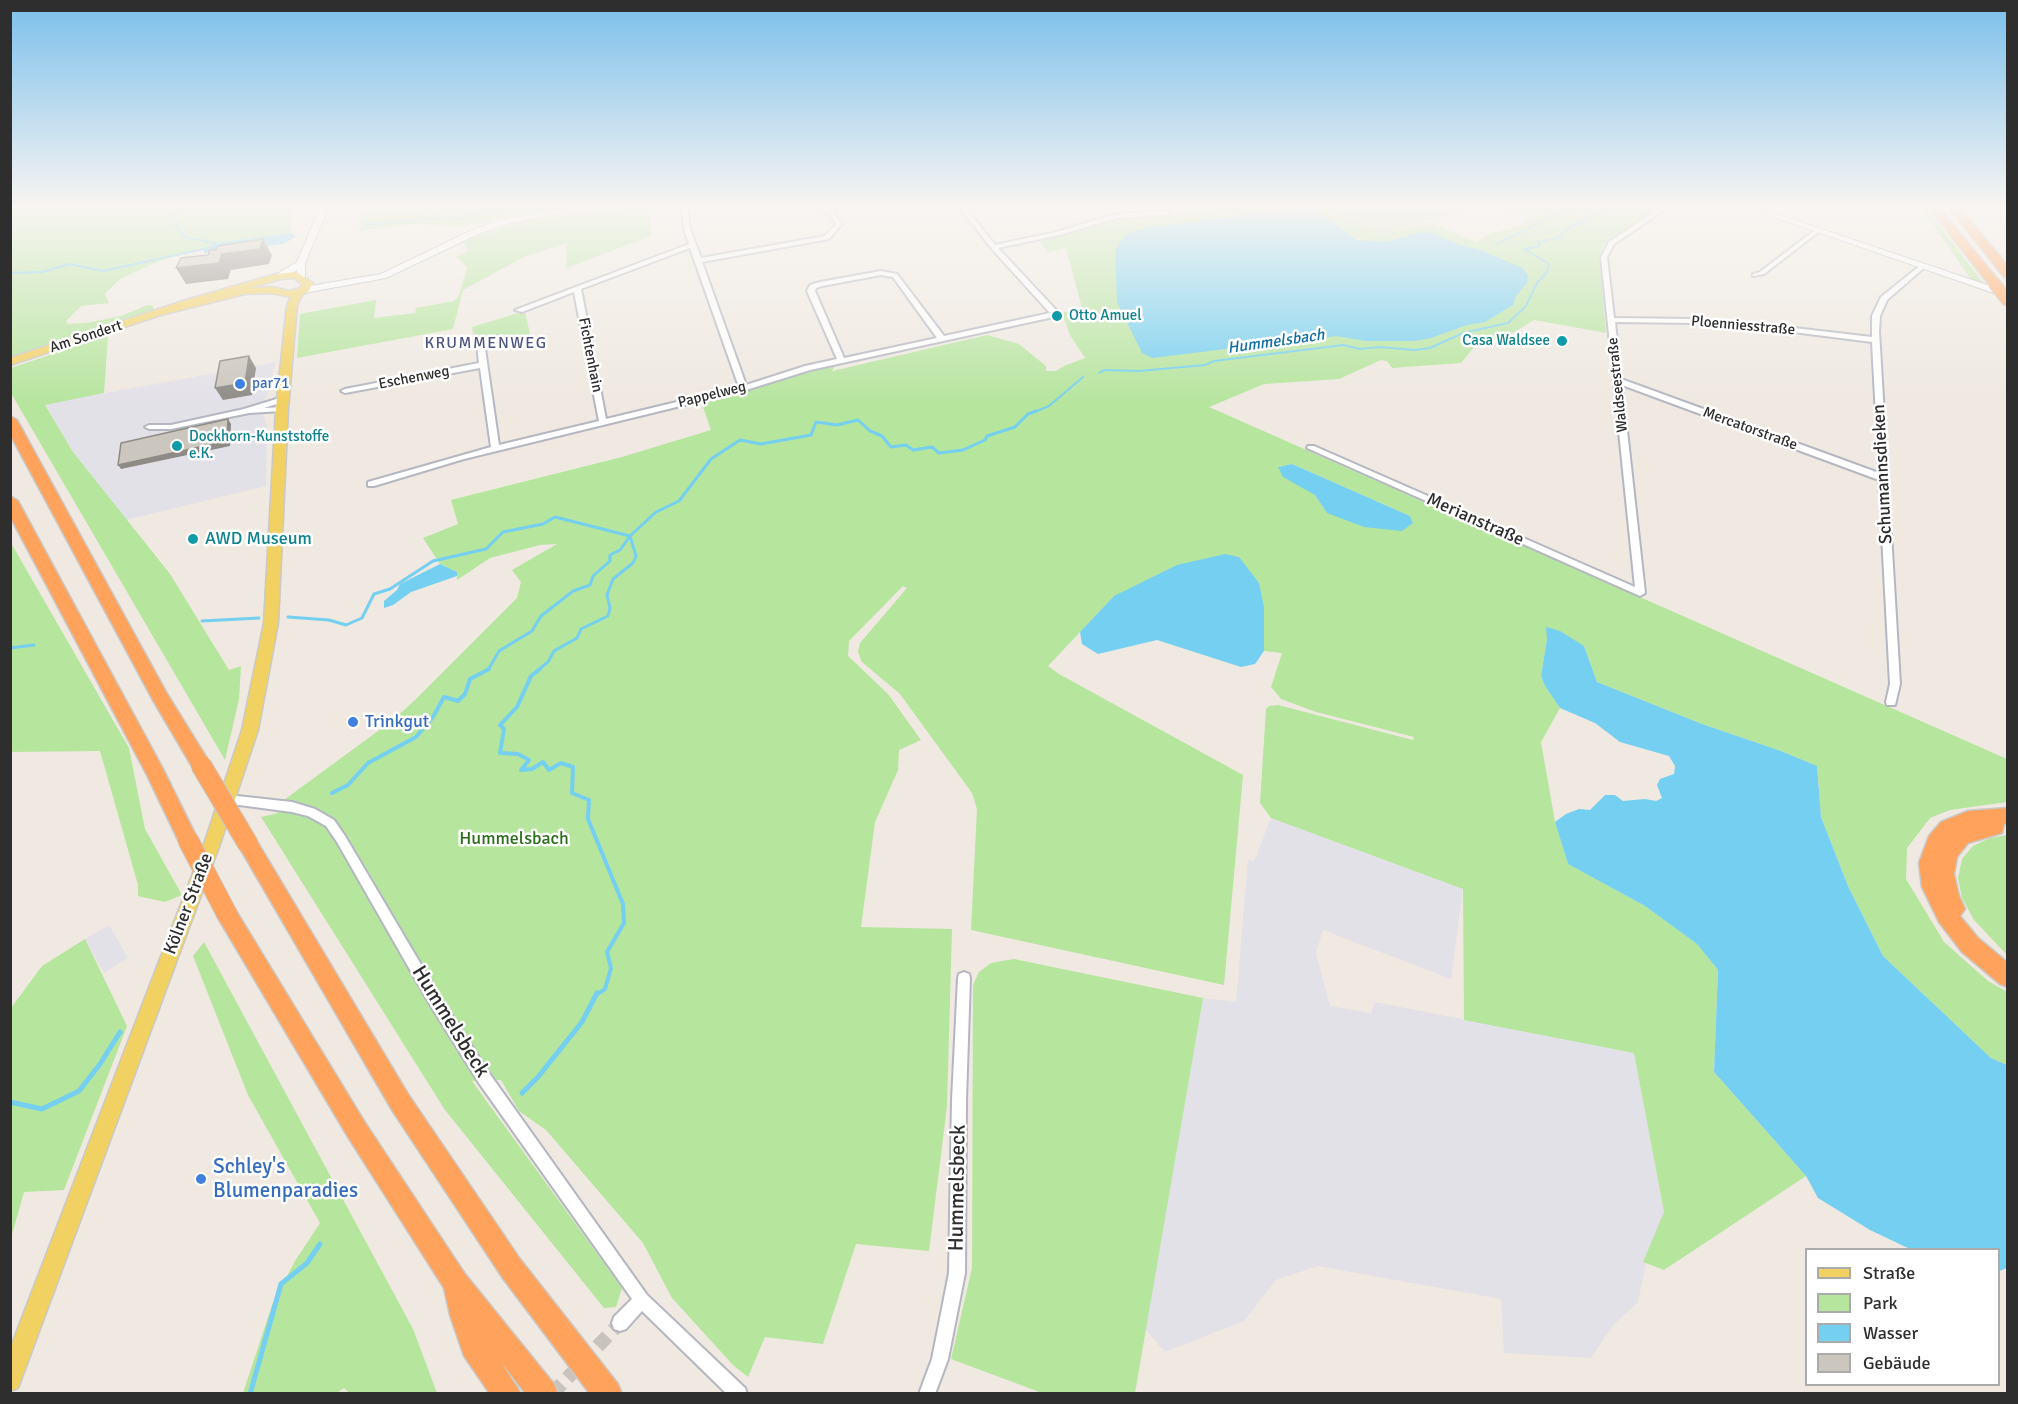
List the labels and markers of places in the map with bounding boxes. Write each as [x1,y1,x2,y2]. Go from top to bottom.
place label: Otto Amuel [1069,307,1142,325]
marker: Otto Amuel [1050,309,1064,323]
place label: Casa Waldsee [1462,332,1550,350]
marker: Casa Waldsee [1555,334,1569,348]
place label: par71 [252,375,289,393]
marker: par71 [233,377,247,391]
place label: Dockhorn-Kunststoffe e.K. [189,428,329,463]
marker: Dockhorn-Kunststoffe e.K. [170,439,184,453]
place label: AWD Museum [205,528,312,550]
marker: AWD Museum [186,532,200,546]
place label: Trinkgut [365,711,429,733]
marker: Trinkgut [346,715,360,729]
place label: Schley's Blumenparadies [213,1154,358,1204]
marker: Schley's Blumenparadies [194,1172,208,1186]

